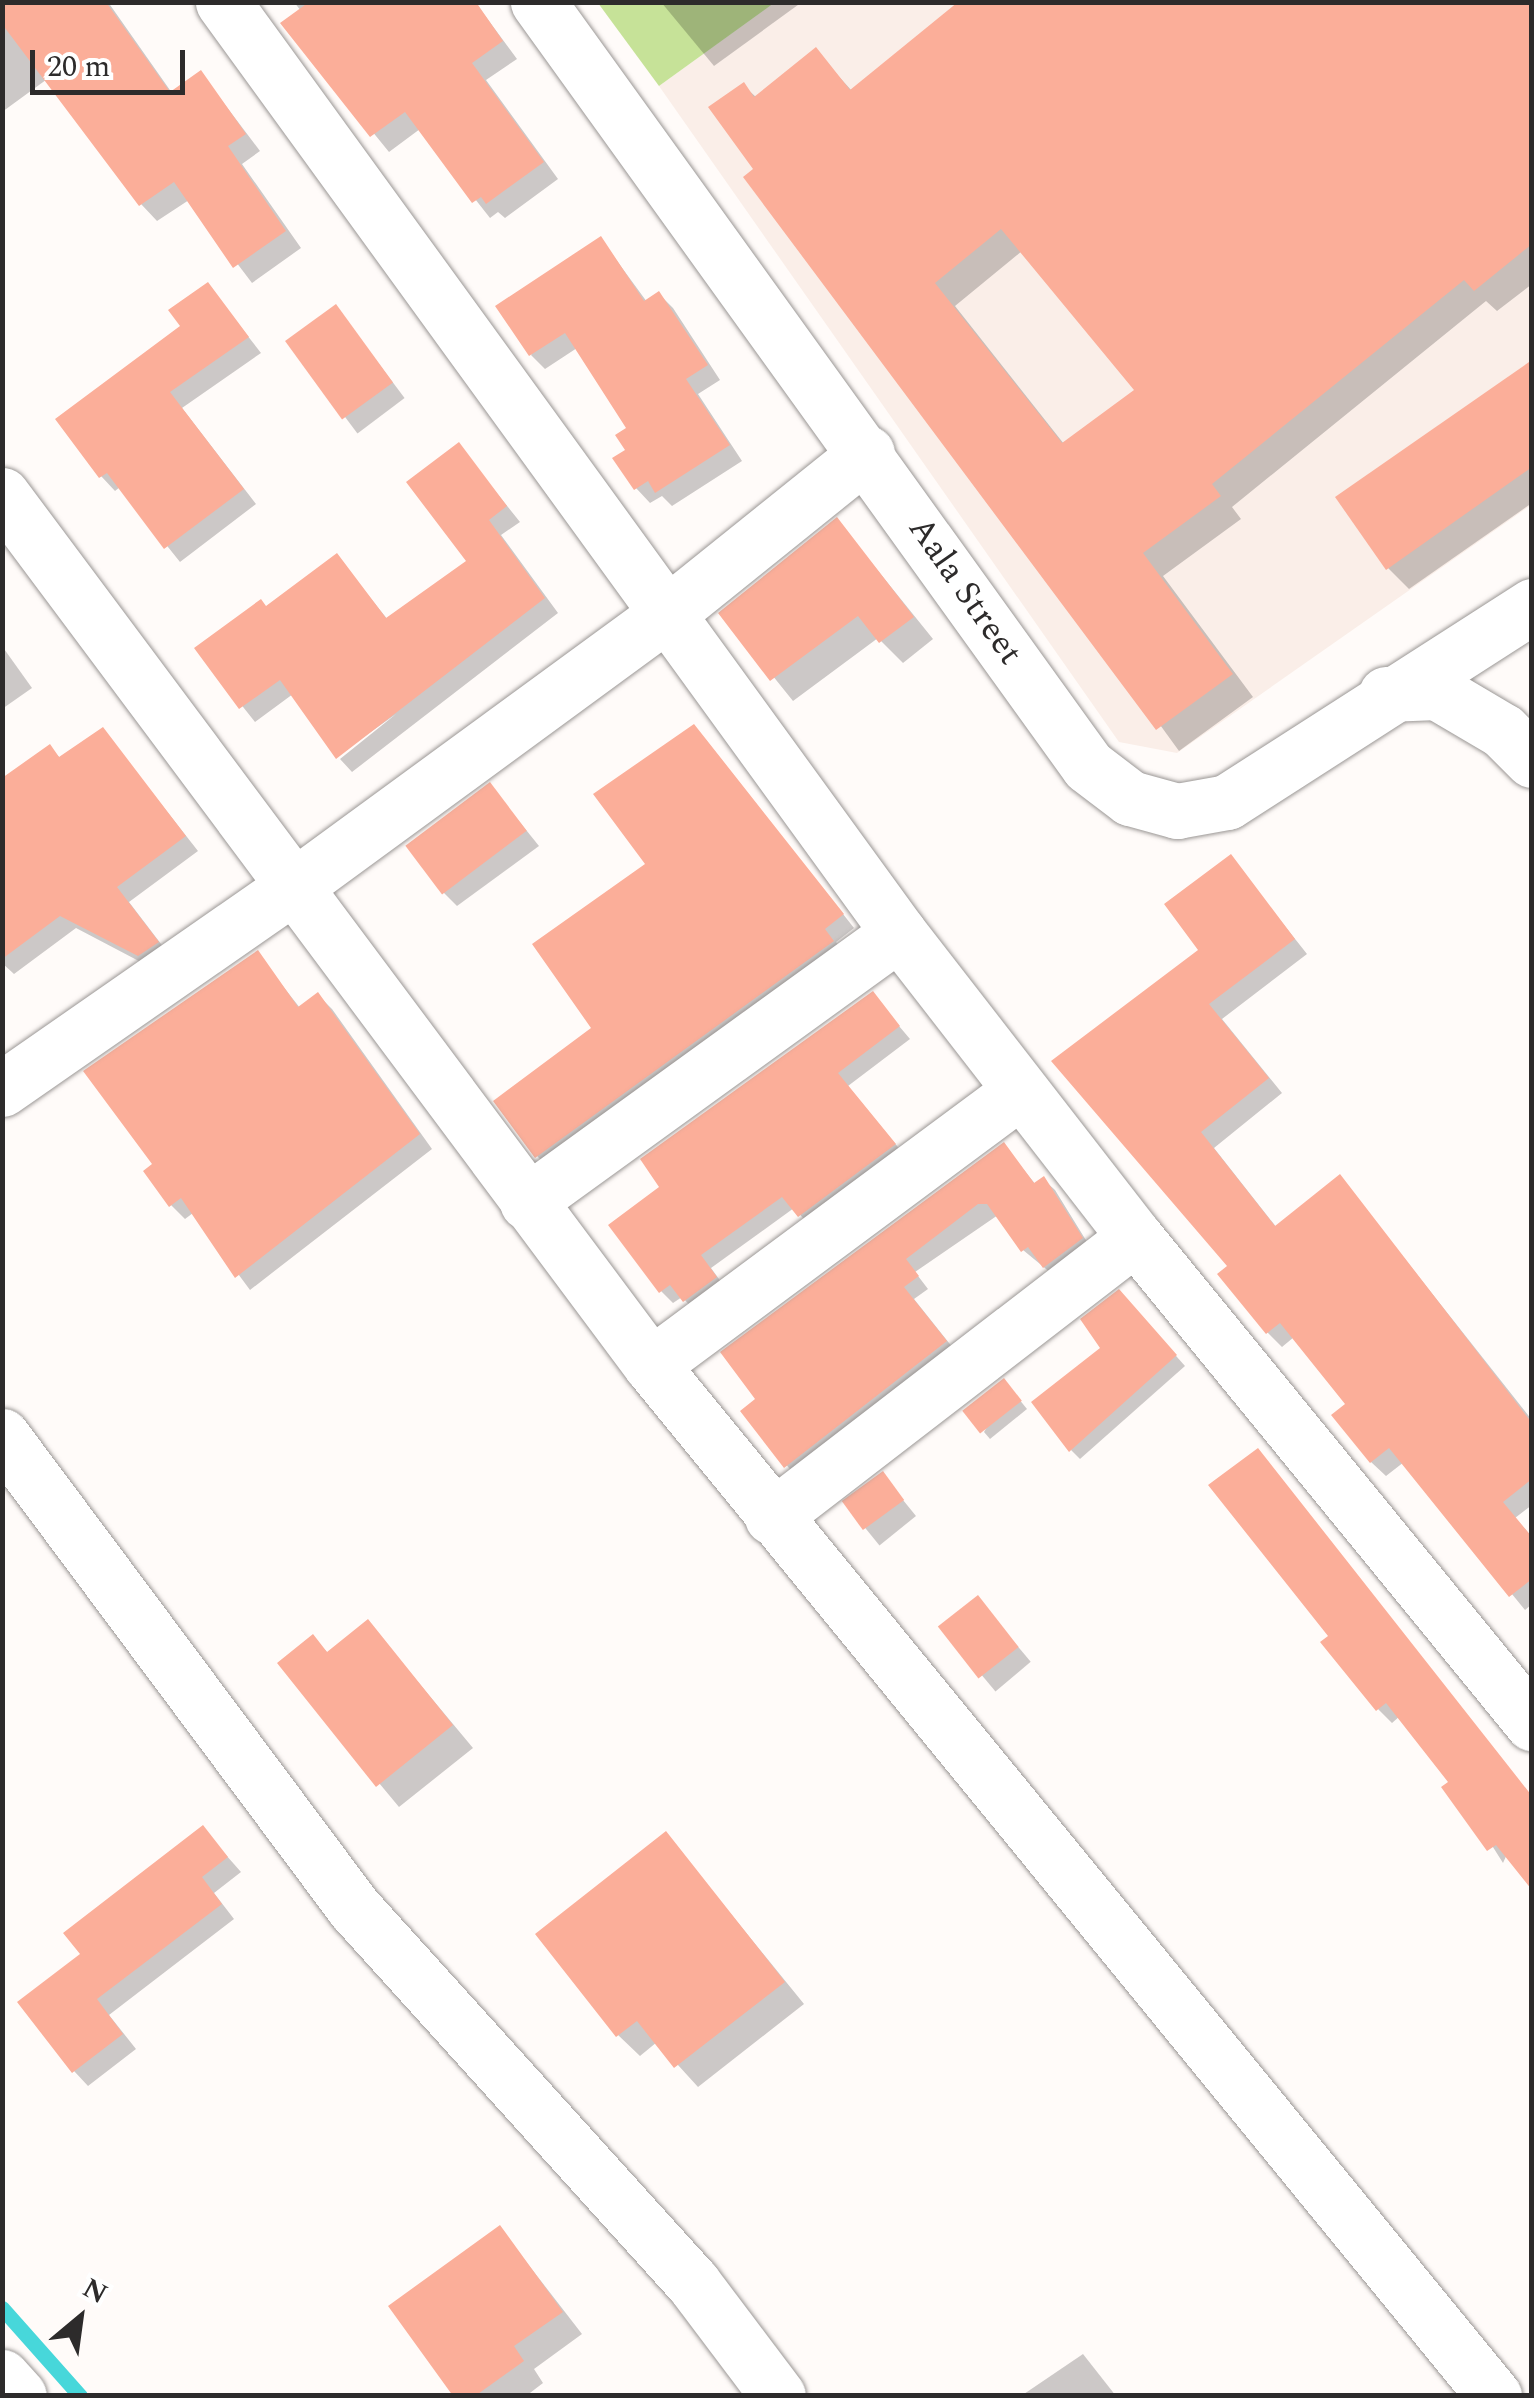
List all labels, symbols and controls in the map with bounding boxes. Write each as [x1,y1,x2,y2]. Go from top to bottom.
scale bar [35,30,190,92]
text: 20 m [47,44,110,90]
street label: Aala Street [899,509,1031,673]
text: N [74,2267,115,2316]
north arrow [30,2268,130,2368]

